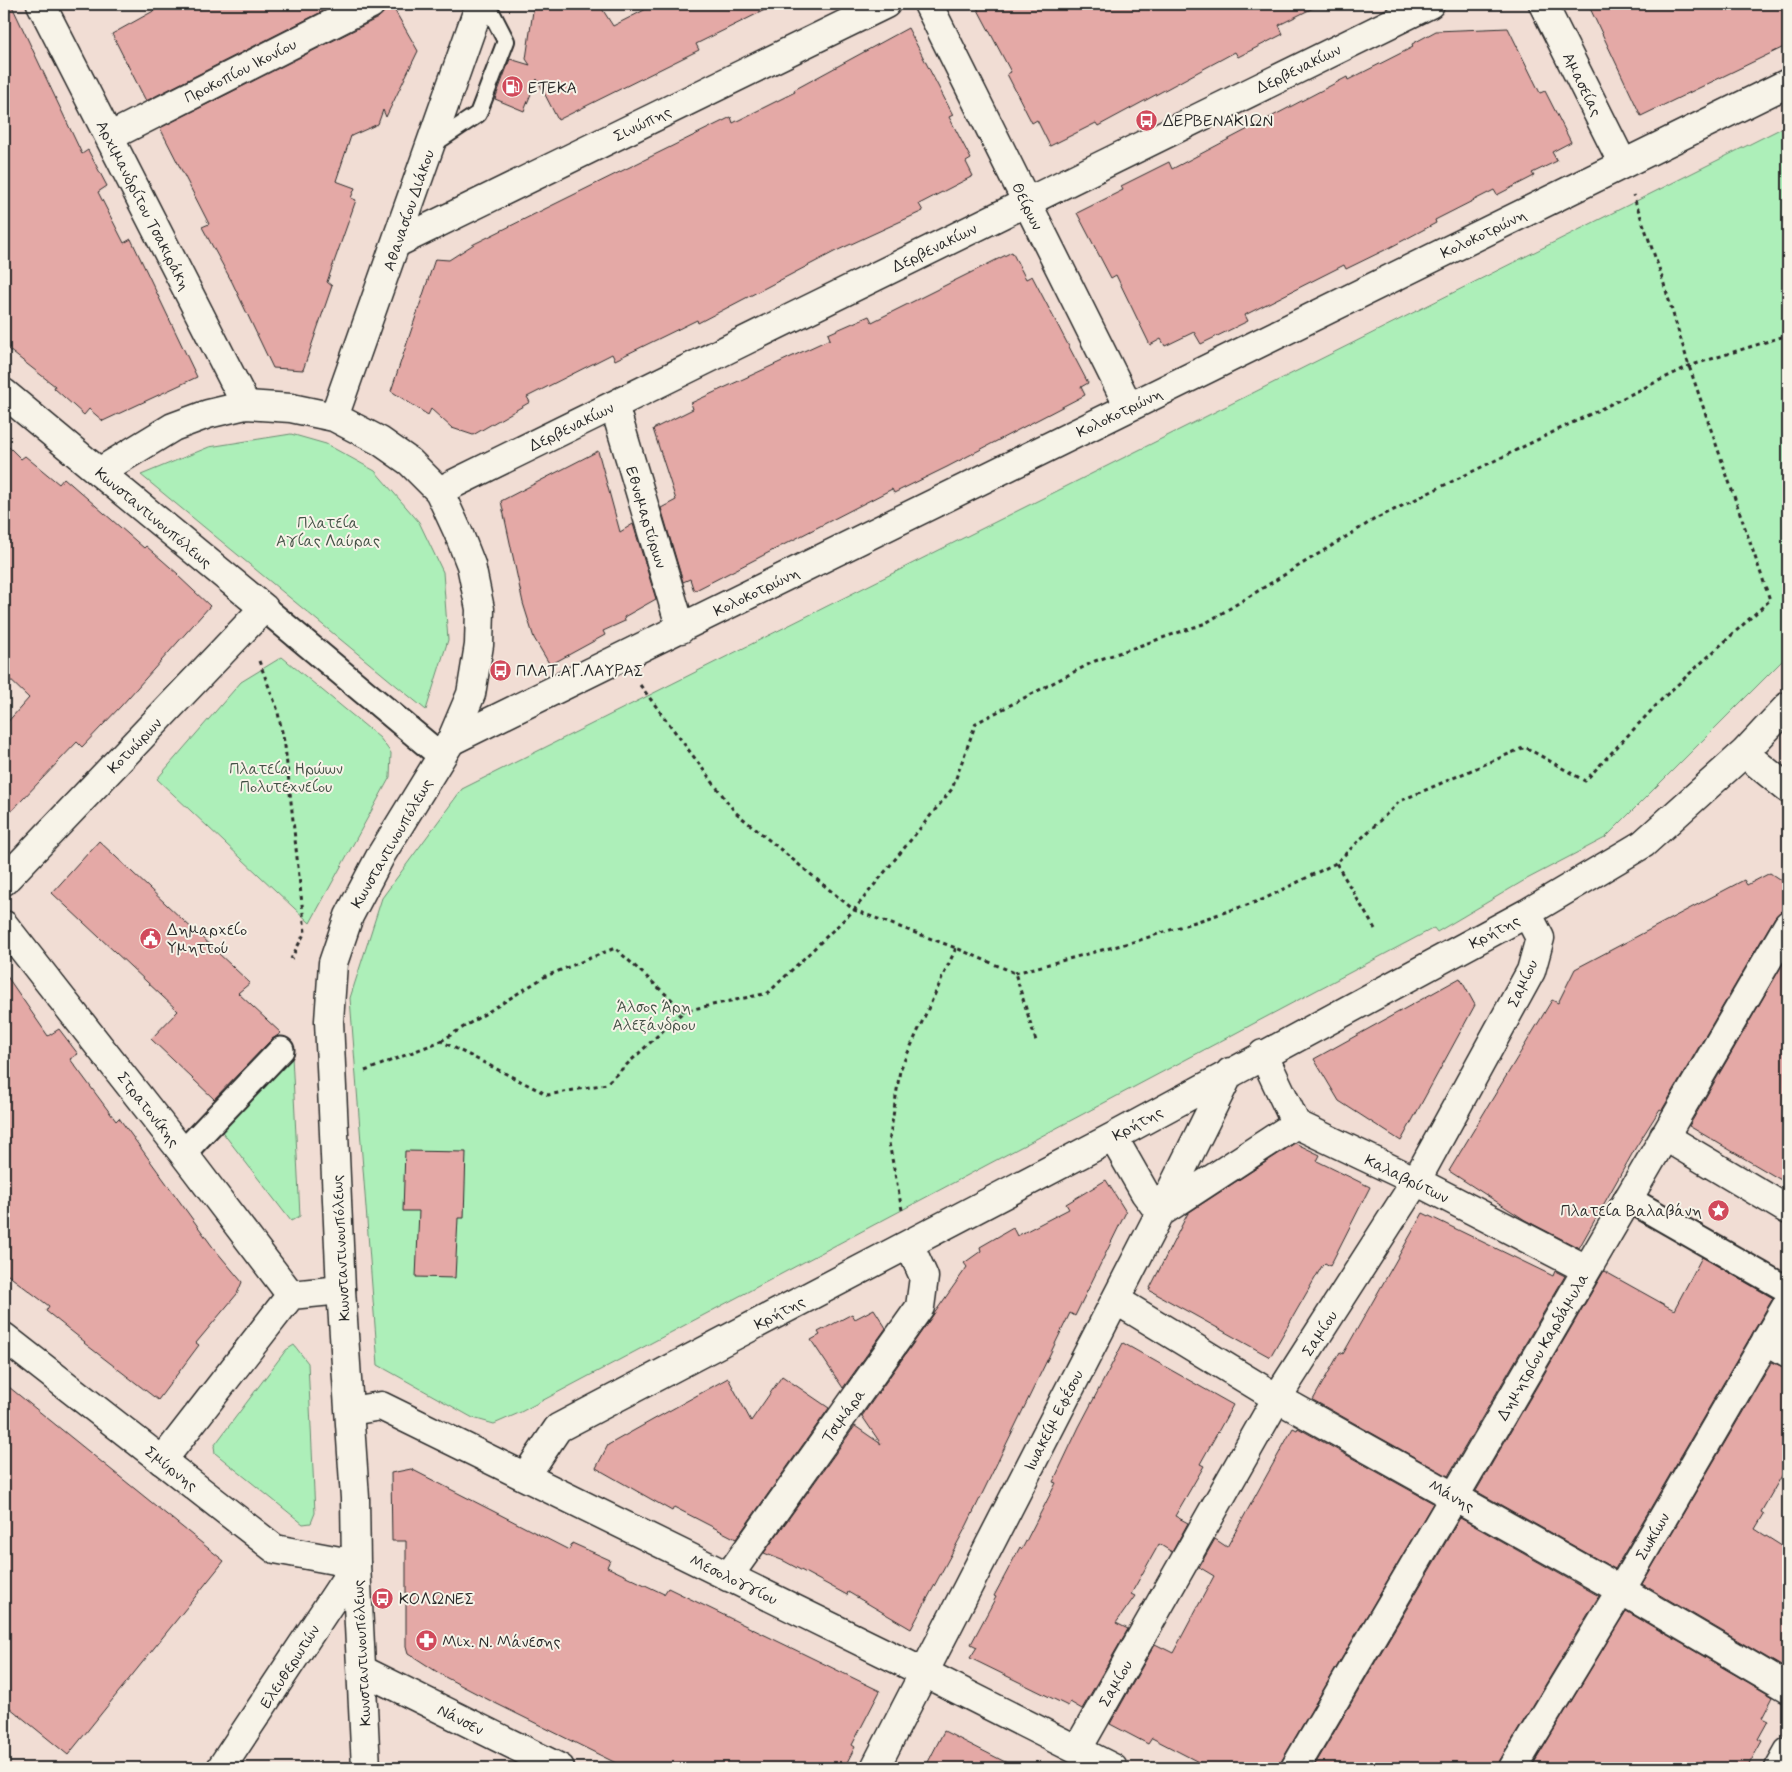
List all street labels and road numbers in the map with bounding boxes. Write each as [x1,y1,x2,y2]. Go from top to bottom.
street label: Προκοπίου Ικονίου [181,34,300,109]
street label: Δερβενακίων [1253,40,1345,99]
street label: Αμασείας [1557,49,1606,120]
street label: Σινώπης [610,101,675,147]
street label: Αρχιμανδρίτου Τσακιράκη [91,117,195,294]
street label: Αθανασίου Διάκου [379,147,440,274]
street label: Θείρων [1006,179,1047,234]
street label: Κολοκοτρώνη [1437,204,1530,264]
street label: Δερβενακίων [889,219,981,278]
street label: Κολοκοτρώνη [1073,383,1166,443]
street label: Δερβενακίων [526,398,618,457]
street label: Κωνσταντινουπόλεως [90,463,216,573]
street label: Εθνομαρτύρων [620,464,671,571]
street label: Κολοκοτρώνη [710,562,803,622]
street label: Κοτυώρων [103,713,167,779]
street label: Κωνσταντινουπόλεως [347,775,438,913]
street label: Κρήτης [1466,910,1524,954]
street label: Σαμίου [1503,956,1544,1011]
street label: Στρατονίκης [112,1068,184,1152]
street label: Κρήτης [1109,1102,1167,1147]
street label: Καλαβρύτων [1361,1150,1452,1209]
street label: Κωνσταντινουπόλεως [327,1174,356,1322]
street label: Δημητρίου Καρδάμυλα [1492,1269,1594,1424]
street label: Κρήτης [751,1291,809,1335]
street label: Σαμίου [1298,1307,1343,1361]
street label: Ιωακείμ Εφέσου [1019,1366,1089,1475]
street label: Τσιμάρα [817,1385,871,1447]
street label: Σμύρνης [140,1442,202,1496]
street label: Μάνης [1425,1475,1478,1517]
street label: Σωκίων [1631,1509,1675,1564]
street label: Μεσολογγίου [686,1550,781,1611]
street label: Κωνσταντινουπόλεως [348,1579,377,1727]
street label: Ελευθερωτών [255,1621,325,1713]
street label: Σαμίου [1095,1657,1138,1711]
street label: Νάνσεν [434,1700,487,1741]

